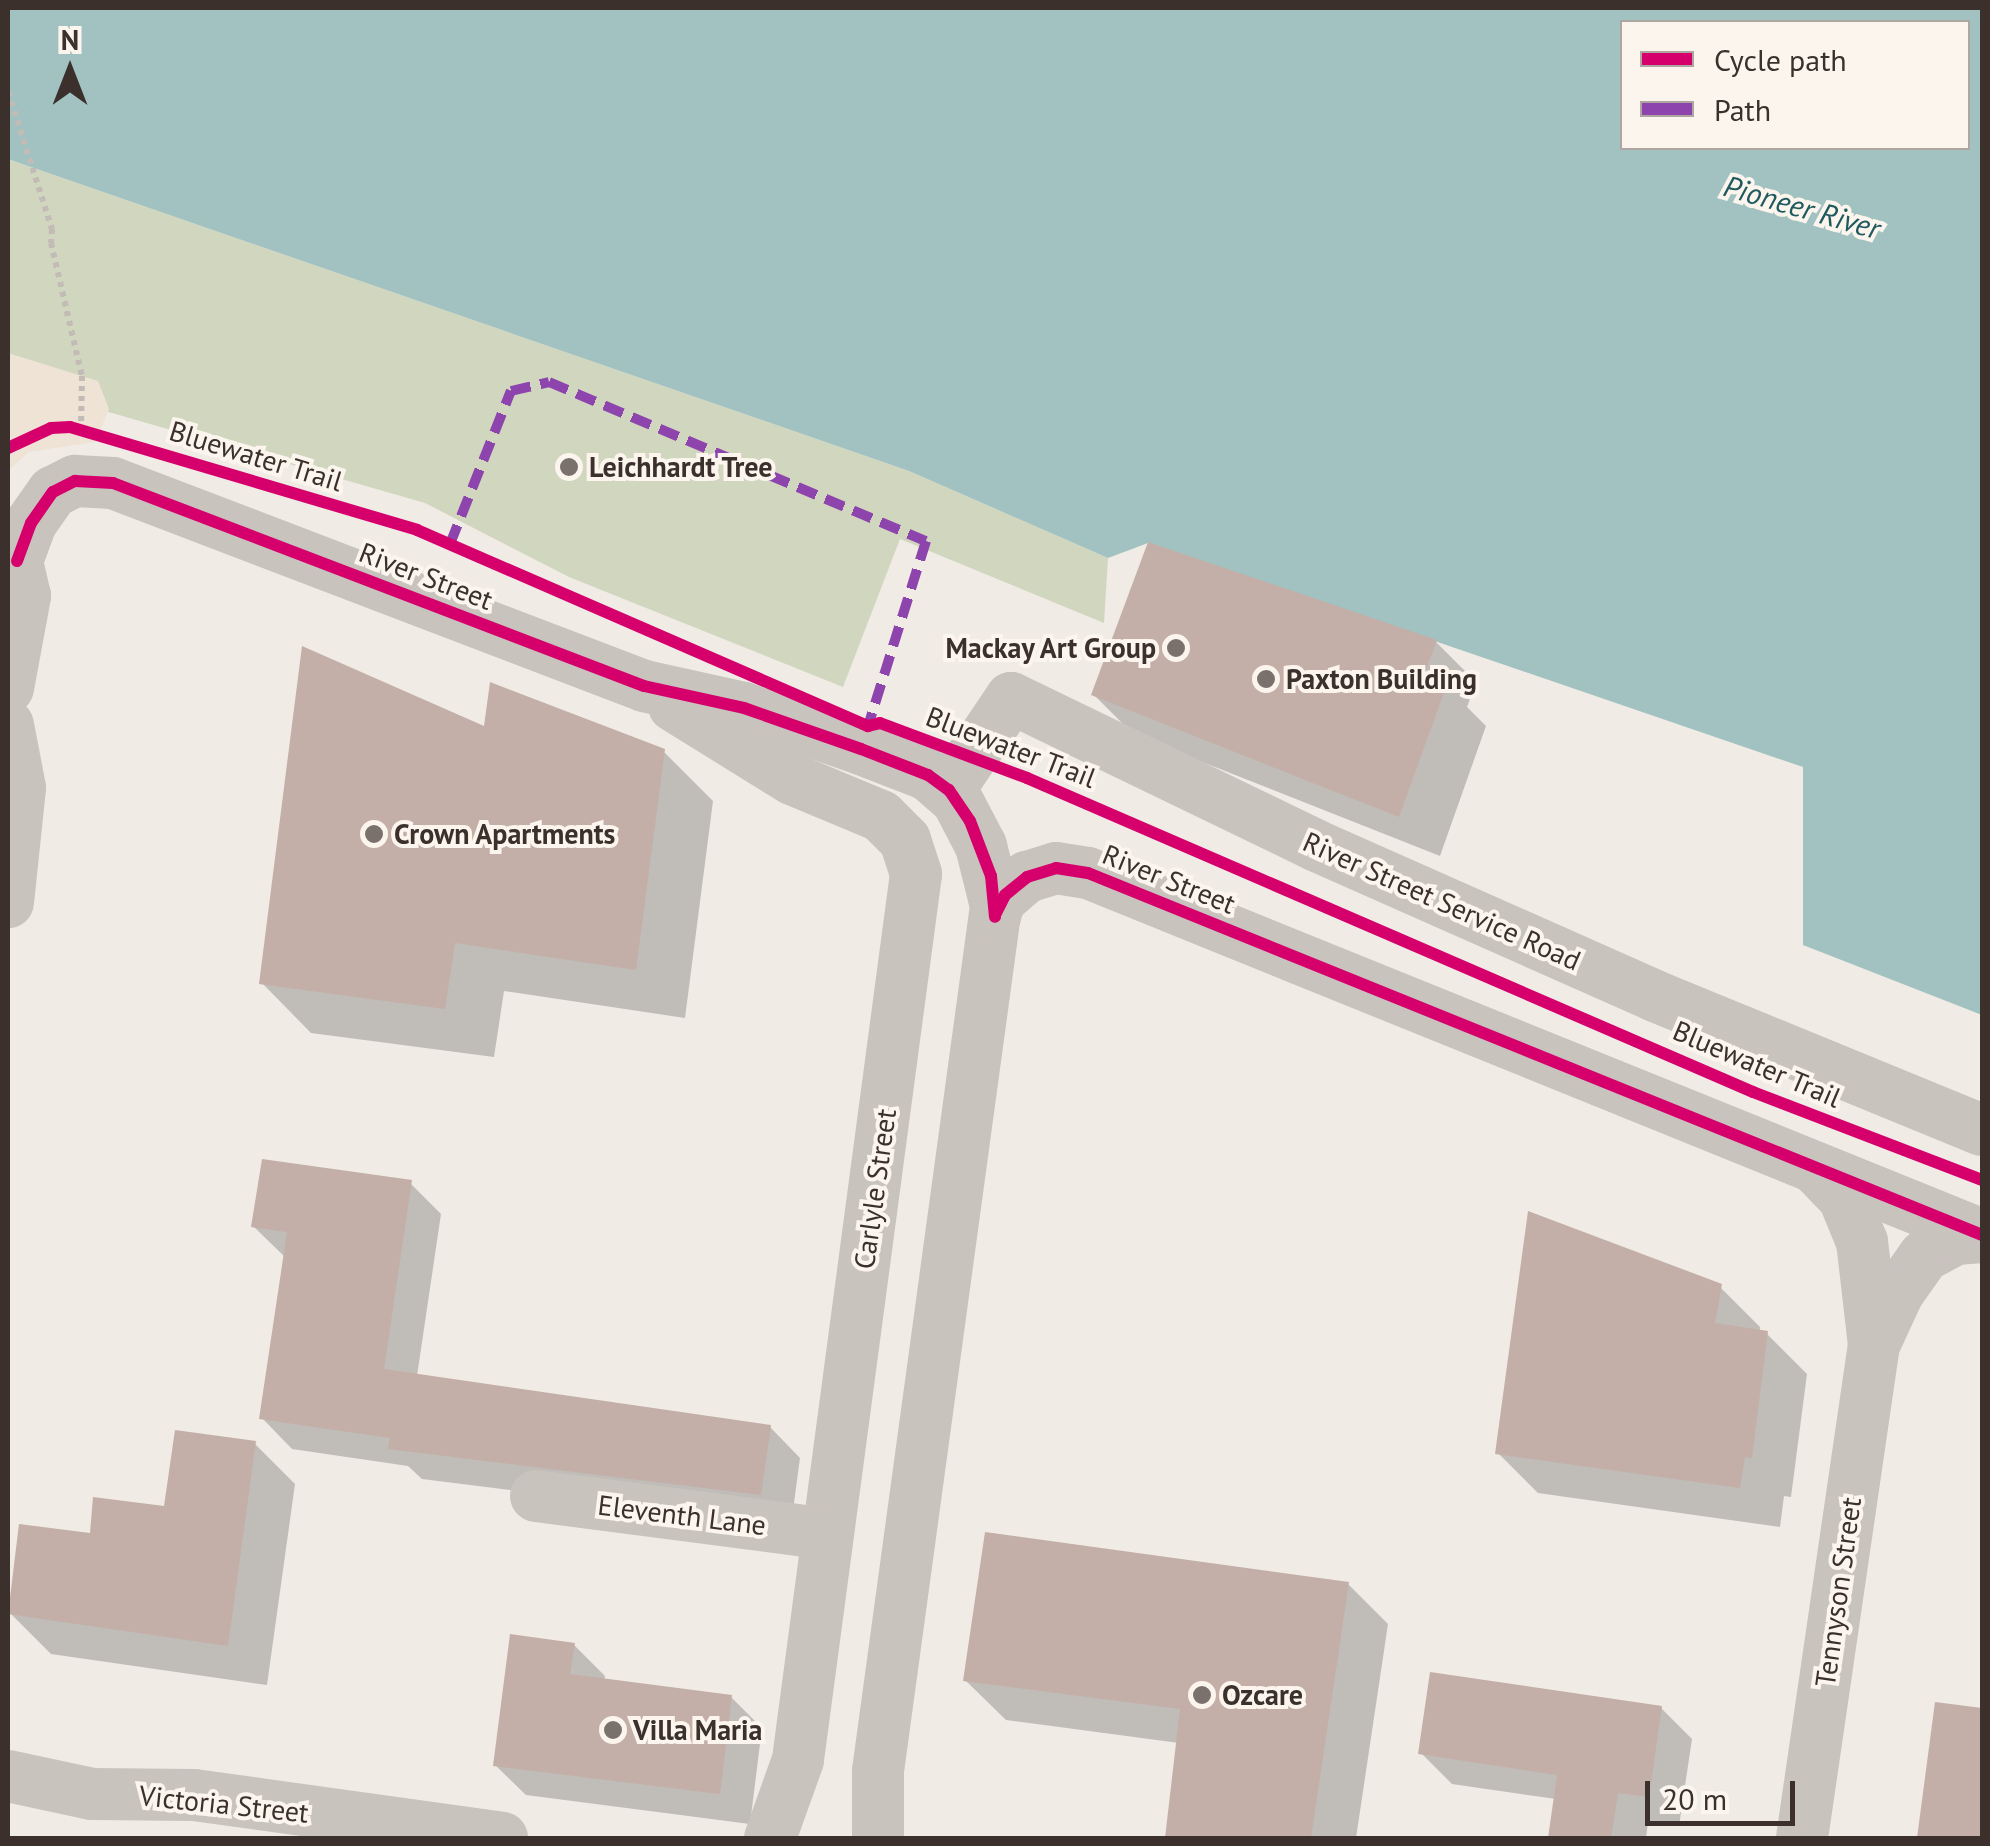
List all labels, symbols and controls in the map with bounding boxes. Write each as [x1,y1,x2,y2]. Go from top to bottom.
north arrow [20,20,120,120]
legend [1620,20,1970,150]
text: N [61,21,79,58]
text: Cycle path [1714,40,1847,79]
text: Path [1714,90,1771,129]
water label: Pioneer River [1720,168,1884,246]
street label: Bluewater Trail [165,414,347,498]
place label: Leichhardt Tree [589,450,774,484]
marker: Leichhardt Tree [558,456,580,478]
street label: River Street [355,535,497,617]
place label: Mackay Art Group [943,631,1156,665]
marker: Mackay Art Group [1165,637,1187,659]
place label: Paxton Building [1286,662,1477,696]
marker: Paxton Building [1255,668,1277,690]
street label: Bluewater Trail [921,699,1101,795]
place label: Crown Apartments [394,817,616,851]
marker: Crown Apartments [363,823,385,845]
street label: River Street Service Road [1298,825,1586,977]
street label: River Street [1098,837,1240,921]
street label: Bluewater Trail [1668,1013,1846,1115]
street label: Carlyle Street [847,1107,903,1271]
street label: Eleventh Lane [596,1488,768,1542]
street label: Tennyson Street [1808,1495,1868,1689]
place label: Ozcare [1222,1678,1303,1712]
marker: Ozcare [1191,1684,1213,1706]
place label: Villa Maria [633,1713,762,1747]
marker: Villa Maria [602,1719,624,1741]
scale bar [1650,1761,1800,1823]
street label: Victoria Street [138,1778,310,1830]
text: 20 m [1662,1779,1727,1818]

